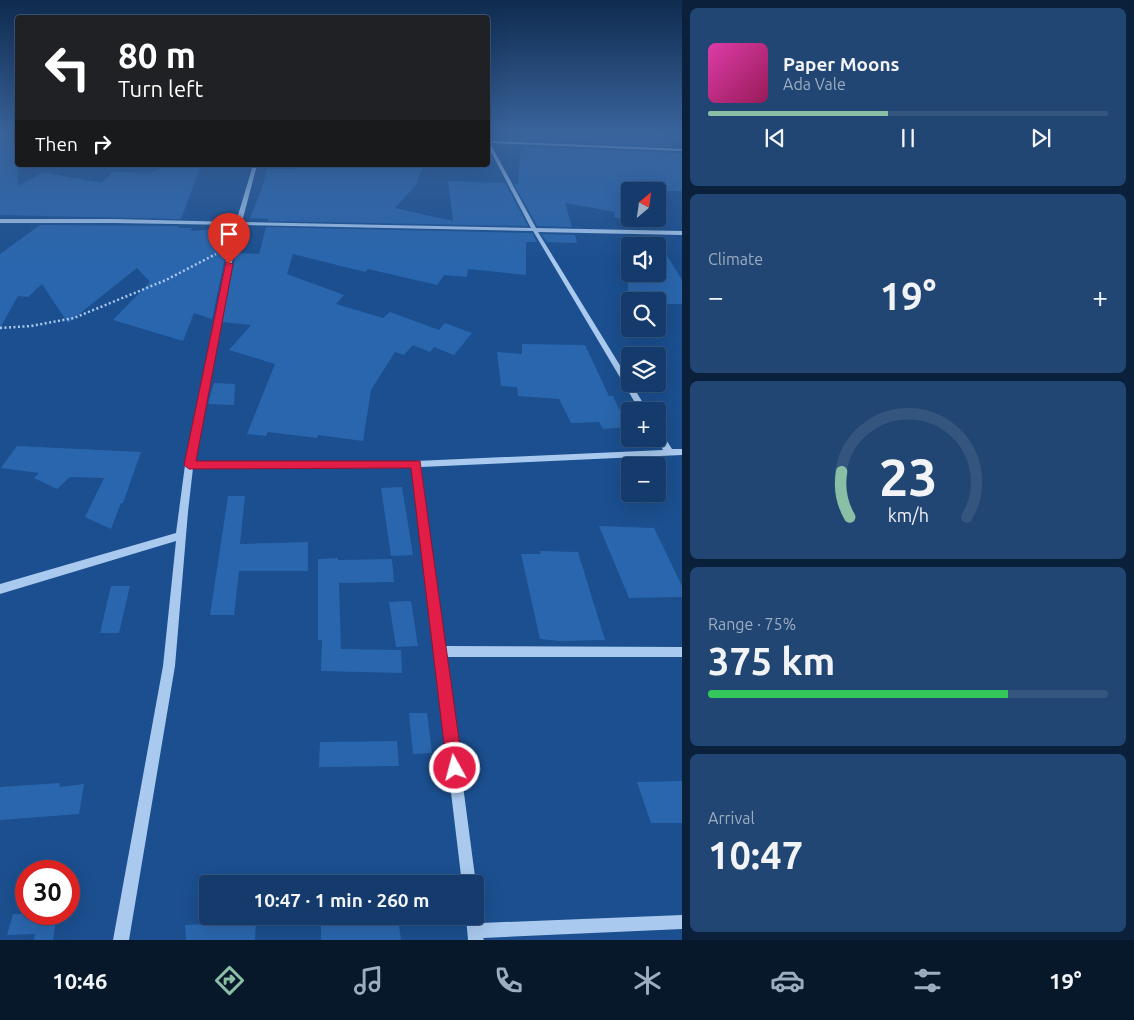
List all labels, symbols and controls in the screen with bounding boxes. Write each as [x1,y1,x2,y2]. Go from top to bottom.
icon: left [35,35,100,100]
text: 80 m [118,35,196,75]
text: Paper Moons [783,53,900,75]
text: Ada Vale [783,75,846,93]
text: Turn left [118,76,203,101]
icon: previous [761,124,789,152]
icon: pause [894,124,922,152]
icon: next [1027,124,1055,152]
icon: right [88,130,116,158]
text: Then [35,133,78,155]
north arrow [621,182,666,228]
map controls [621,182,666,502]
pin [208,213,250,264]
icon: arrive [215,220,243,248]
button: sound [621,237,666,282]
text: Climate [708,250,763,268]
text: 19° [880,275,936,317]
text: − [708,281,724,312]
text: + [1092,281,1108,312]
button: search [621,292,666,337]
button: layers [621,347,666,392]
button: + [621,402,666,447]
text: 23 [879,448,937,506]
button: − [621,457,666,502]
text: km/h [887,505,929,525]
text: Range · 75% [708,615,796,633]
text: 375 km [708,640,835,682]
position arrow [428,741,480,793]
text: Arrival [708,809,755,827]
text: 10:47 [708,834,803,876]
speed limit sign: 30 [15,860,80,925]
text: 10:47 · 1 min · 260 m [254,889,429,911]
icon: directions [212,963,247,998]
icon: music [351,963,386,998]
icon: phone [491,963,526,998]
icon: climate [630,963,665,998]
icon: car [770,963,805,998]
icon: filters [910,963,945,998]
text: 10:46 [52,968,107,993]
text: 19° [1049,968,1082,993]

